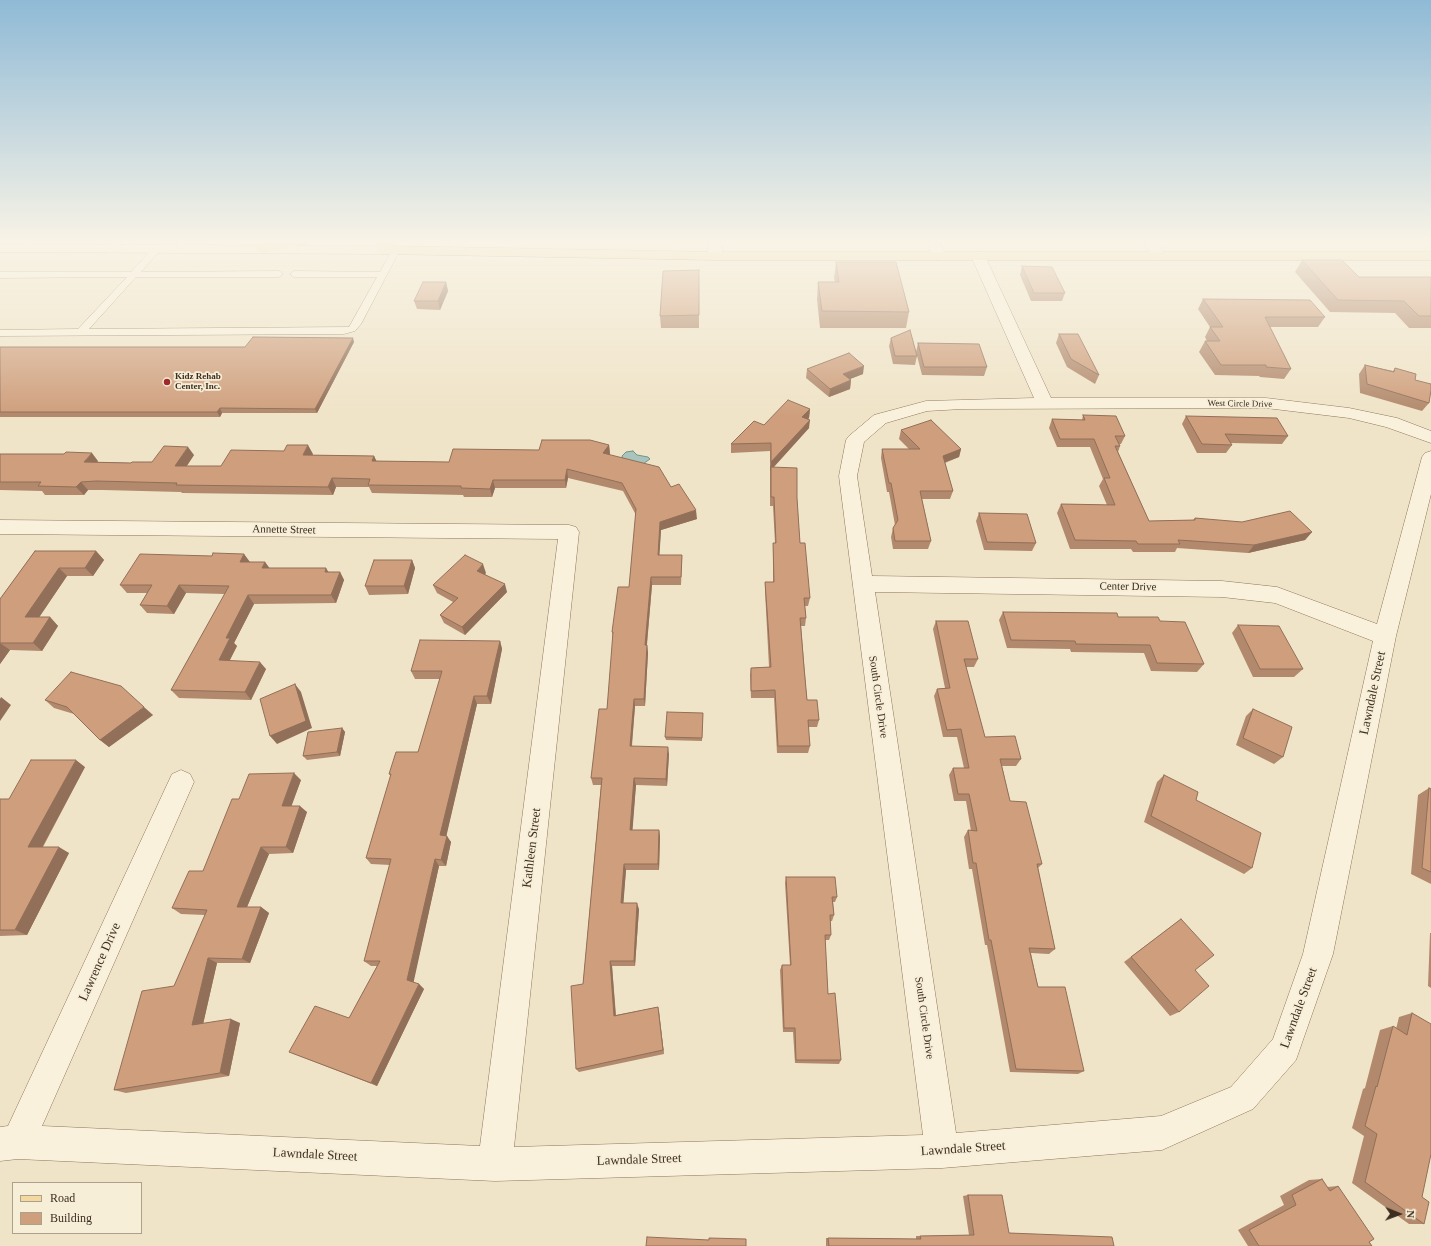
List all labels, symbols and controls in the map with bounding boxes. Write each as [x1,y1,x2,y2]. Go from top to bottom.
place label: Kidz Rehab Center, Inc. [175,372,221,393]
marker: Kidz Rehab Center, Inc. [162,377,172,387]
street label: West Circle Drive [1208,398,1272,410]
street label: Annette Street [252,523,316,537]
street label: Center Drive [1099,580,1157,594]
street label: Lawndale Street [1357,650,1389,736]
street label: South Circle Drive [866,655,890,739]
street label: Kathleen Street [519,807,545,889]
street label: Lawrence Drive [76,920,124,1004]
street label: Lawndale Street [1277,965,1321,1051]
street label: South Circle Drive [912,976,936,1060]
street label: Lawndale Street [920,1138,1006,1160]
street label: Lawndale Street [272,1145,358,1165]
street label: Lawndale Street [596,1151,682,1169]
legend [12,1182,142,1234]
text: Road [50,1191,75,1205]
north arrow [1379,1194,1419,1234]
text: N [1405,1210,1417,1218]
text: Building [50,1211,92,1225]

